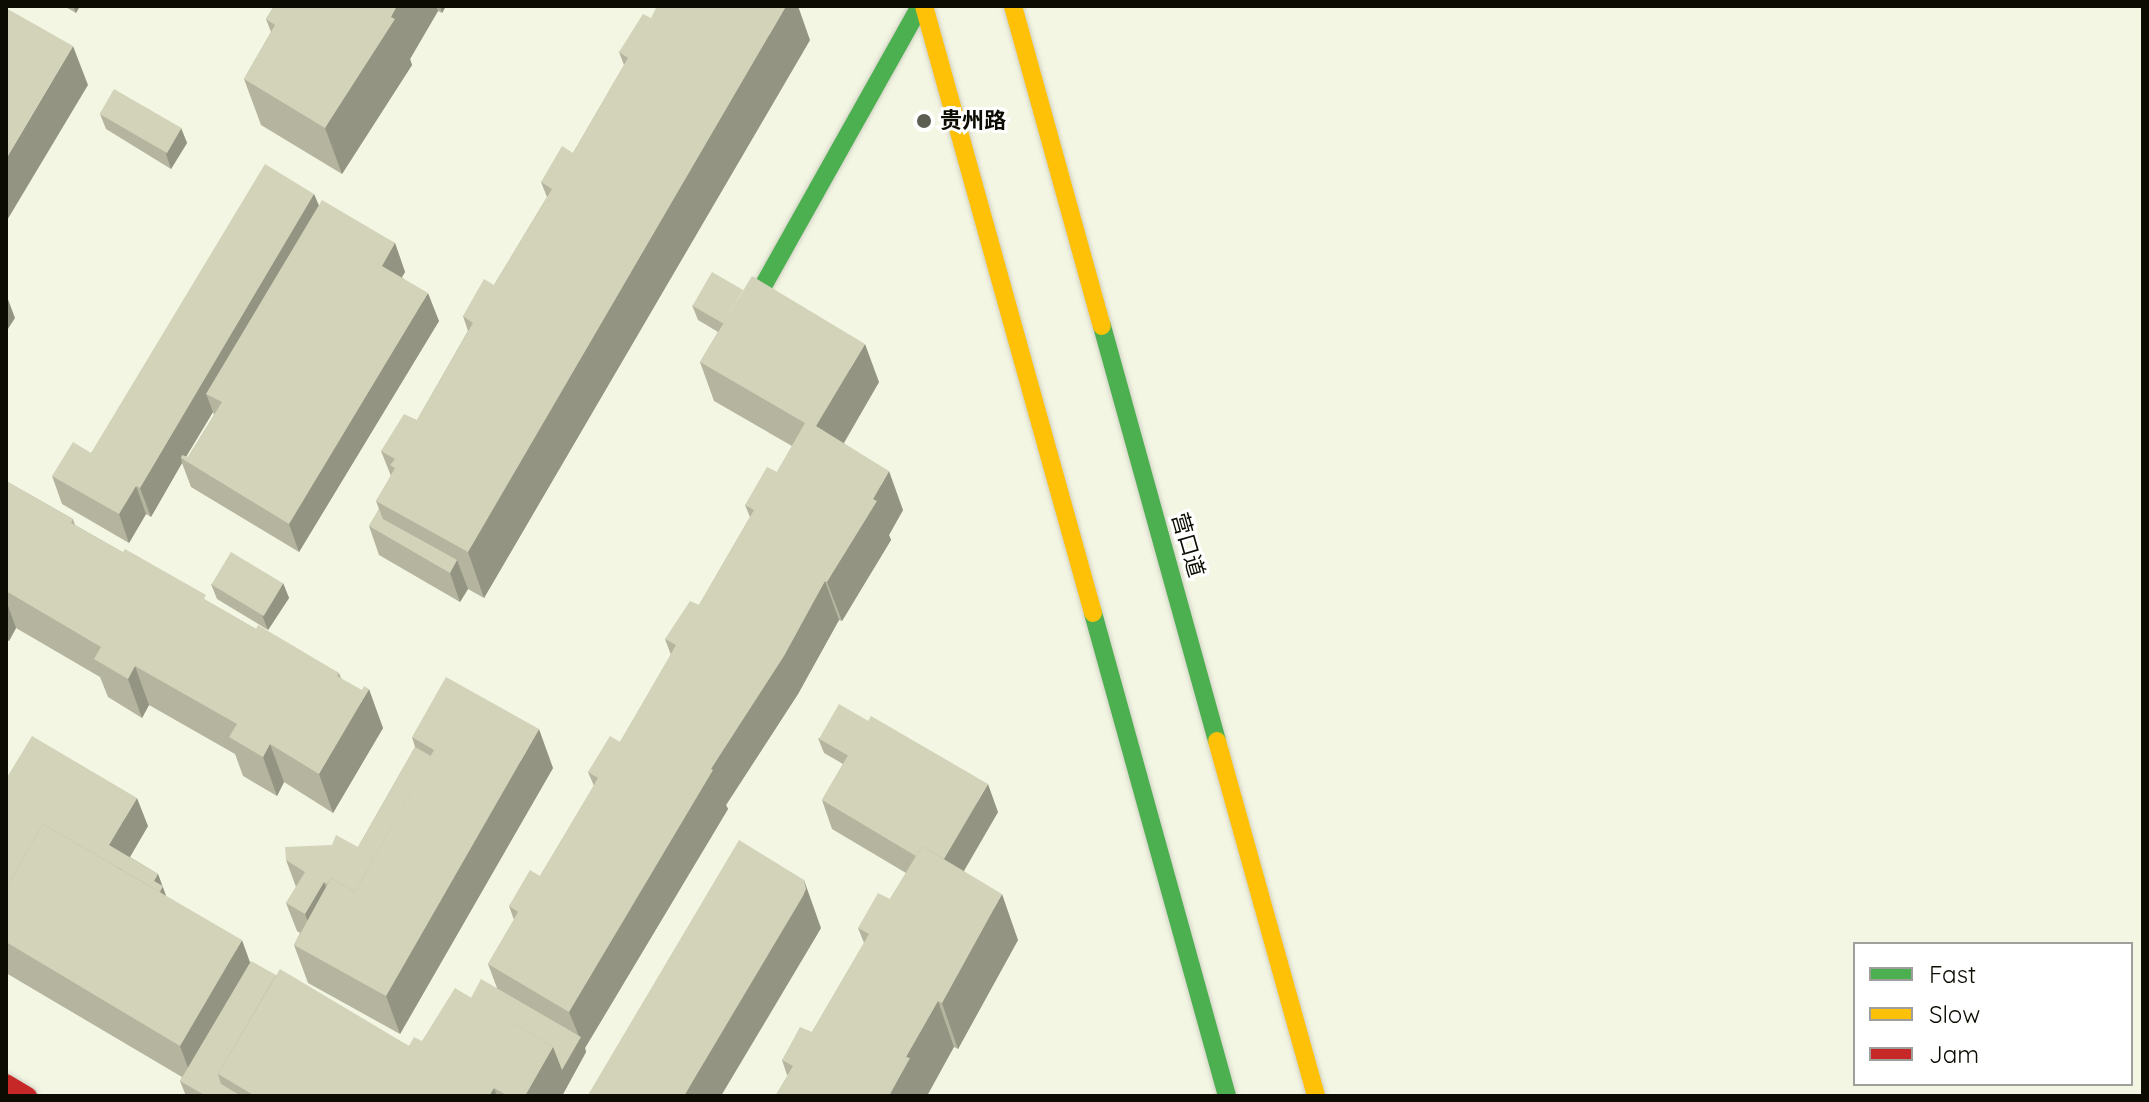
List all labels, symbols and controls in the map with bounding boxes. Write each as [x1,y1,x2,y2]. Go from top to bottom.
place label: 贵州路 [940,108,1006,134]
marker: 贵州路 [915,112,933,130]
street label: 营口道 [1166,510,1210,580]
legend [1853,942,2133,1086]
text: Fast [1929,959,1976,989]
text: Slow [1929,999,1980,1029]
text: Jam [1929,1039,1979,1069]

